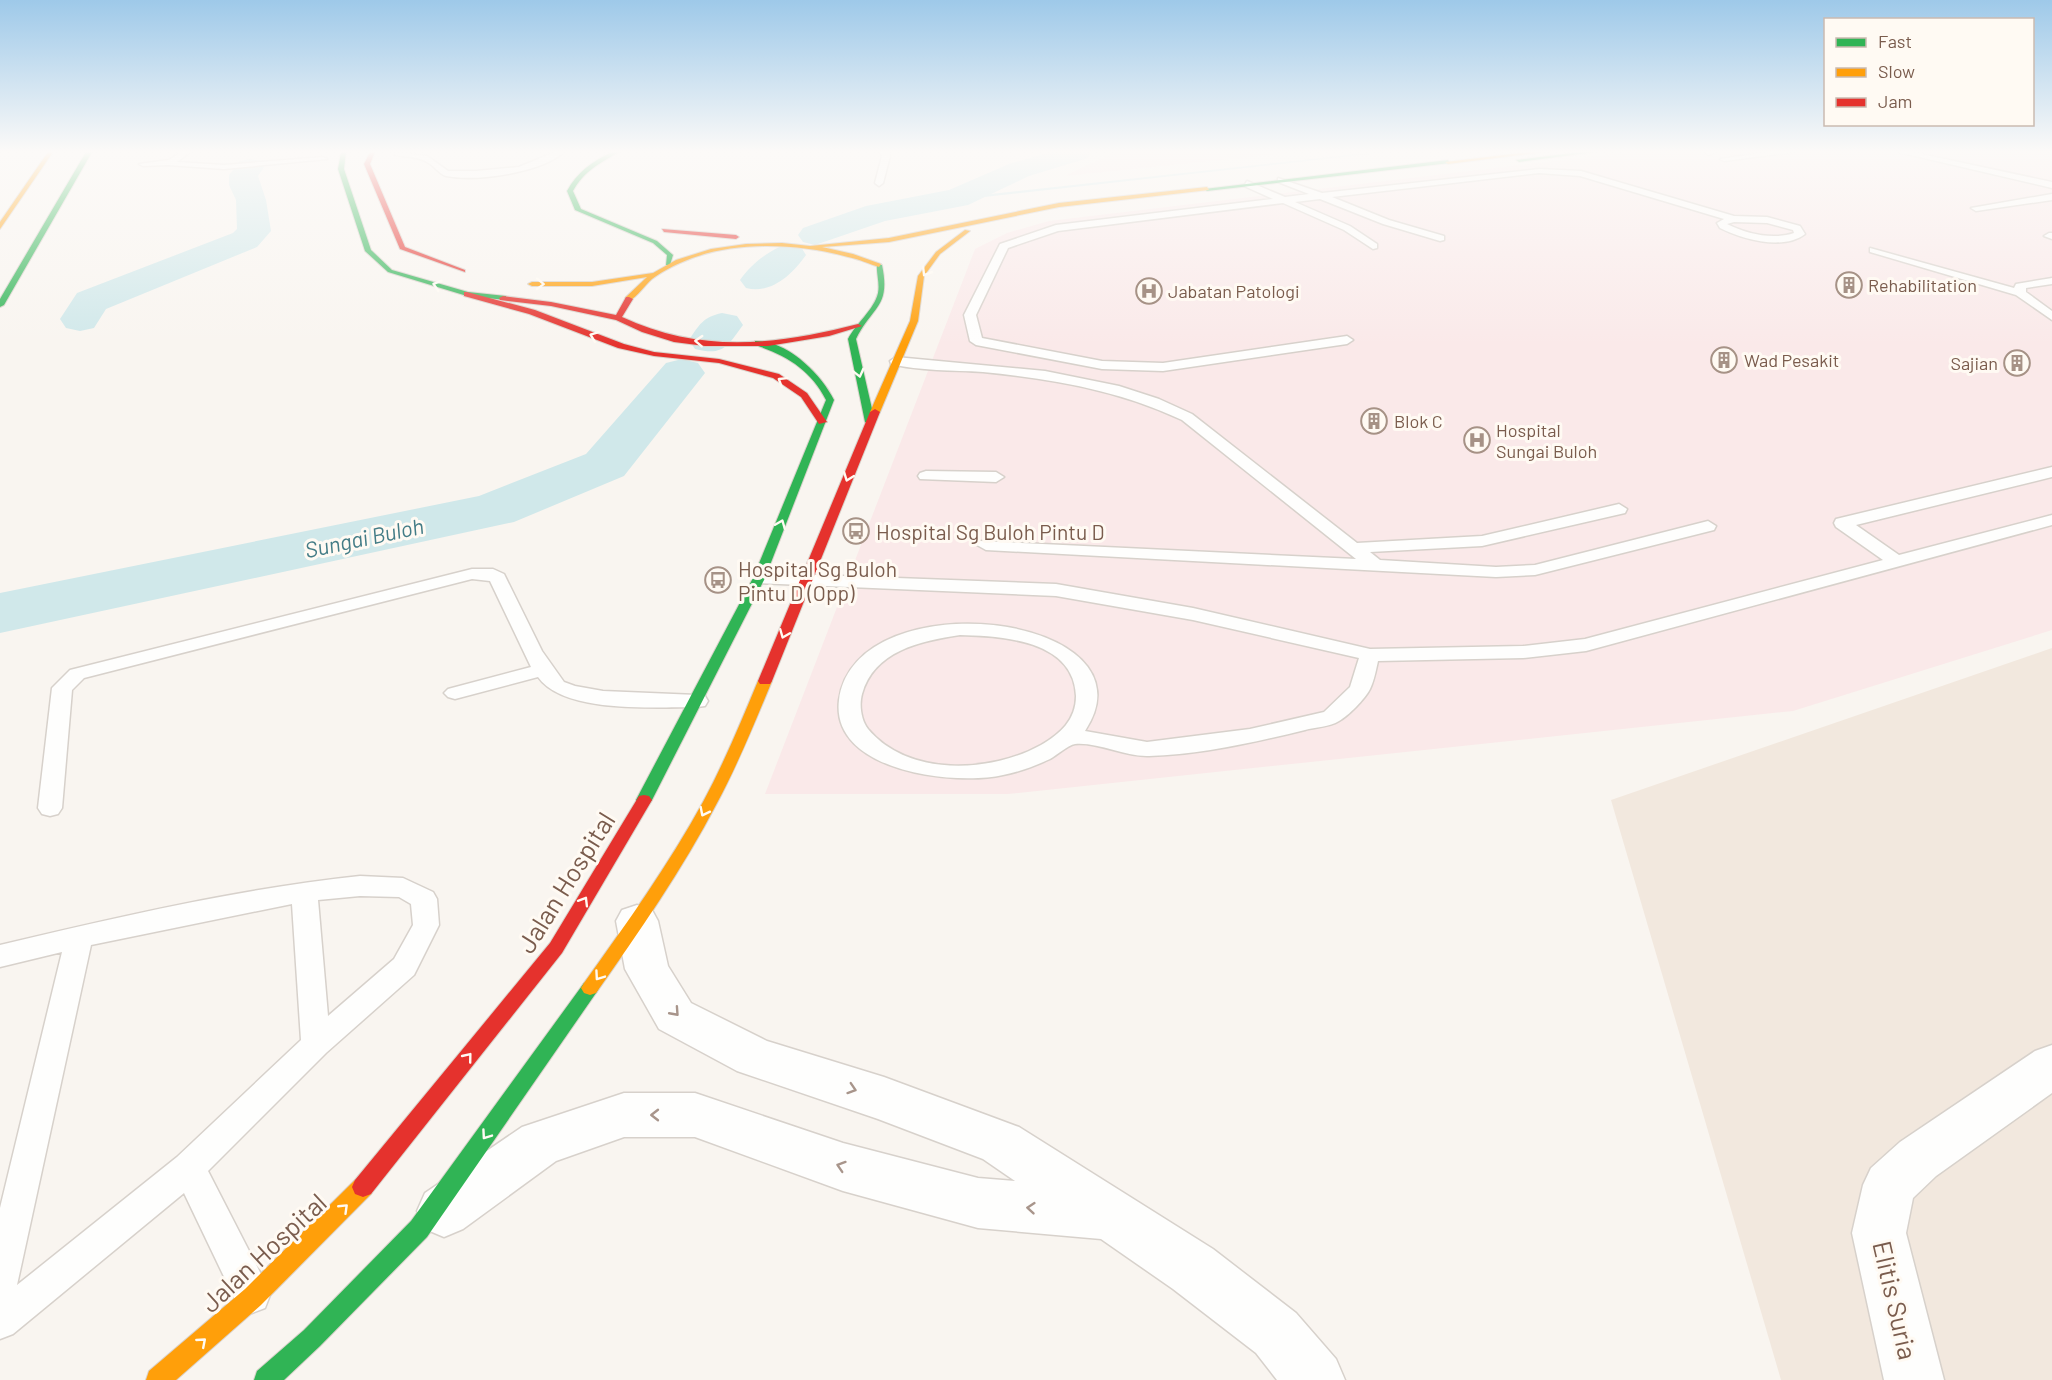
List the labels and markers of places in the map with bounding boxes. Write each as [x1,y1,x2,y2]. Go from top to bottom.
building icon: Rehabilitation [1834,270,1864,300]
place label: Rehabilitation [1868,274,1977,296]
hospital icon: Jabatan Patologi [1134,276,1164,306]
place label: Jabatan Patologi [1168,280,1300,302]
building icon: Wad Pesakit [1709,345,1739,375]
building icon: Sajian [2002,348,2032,378]
place label: Wad Pesakit [1744,349,1839,371]
place label: Sajian [1950,352,1998,374]
building icon: Blok C [1359,406,1389,436]
place label: Blok C [1394,410,1443,432]
place label: Hospital Sungai Buloh [1496,419,1597,462]
hospital icon: Hospital Sungai Buloh [1462,425,1492,455]
bus stop icon: Hospital Sg Buloh Pintu D [841,516,871,546]
place label: Hospital Sg Buloh Pintu D [876,519,1104,544]
place label: Hospital Sg Buloh Pintu D (Opp) [738,556,897,605]
bus stop icon: Hospital Sg Buloh Pintu D (Opp) [703,565,733,595]

